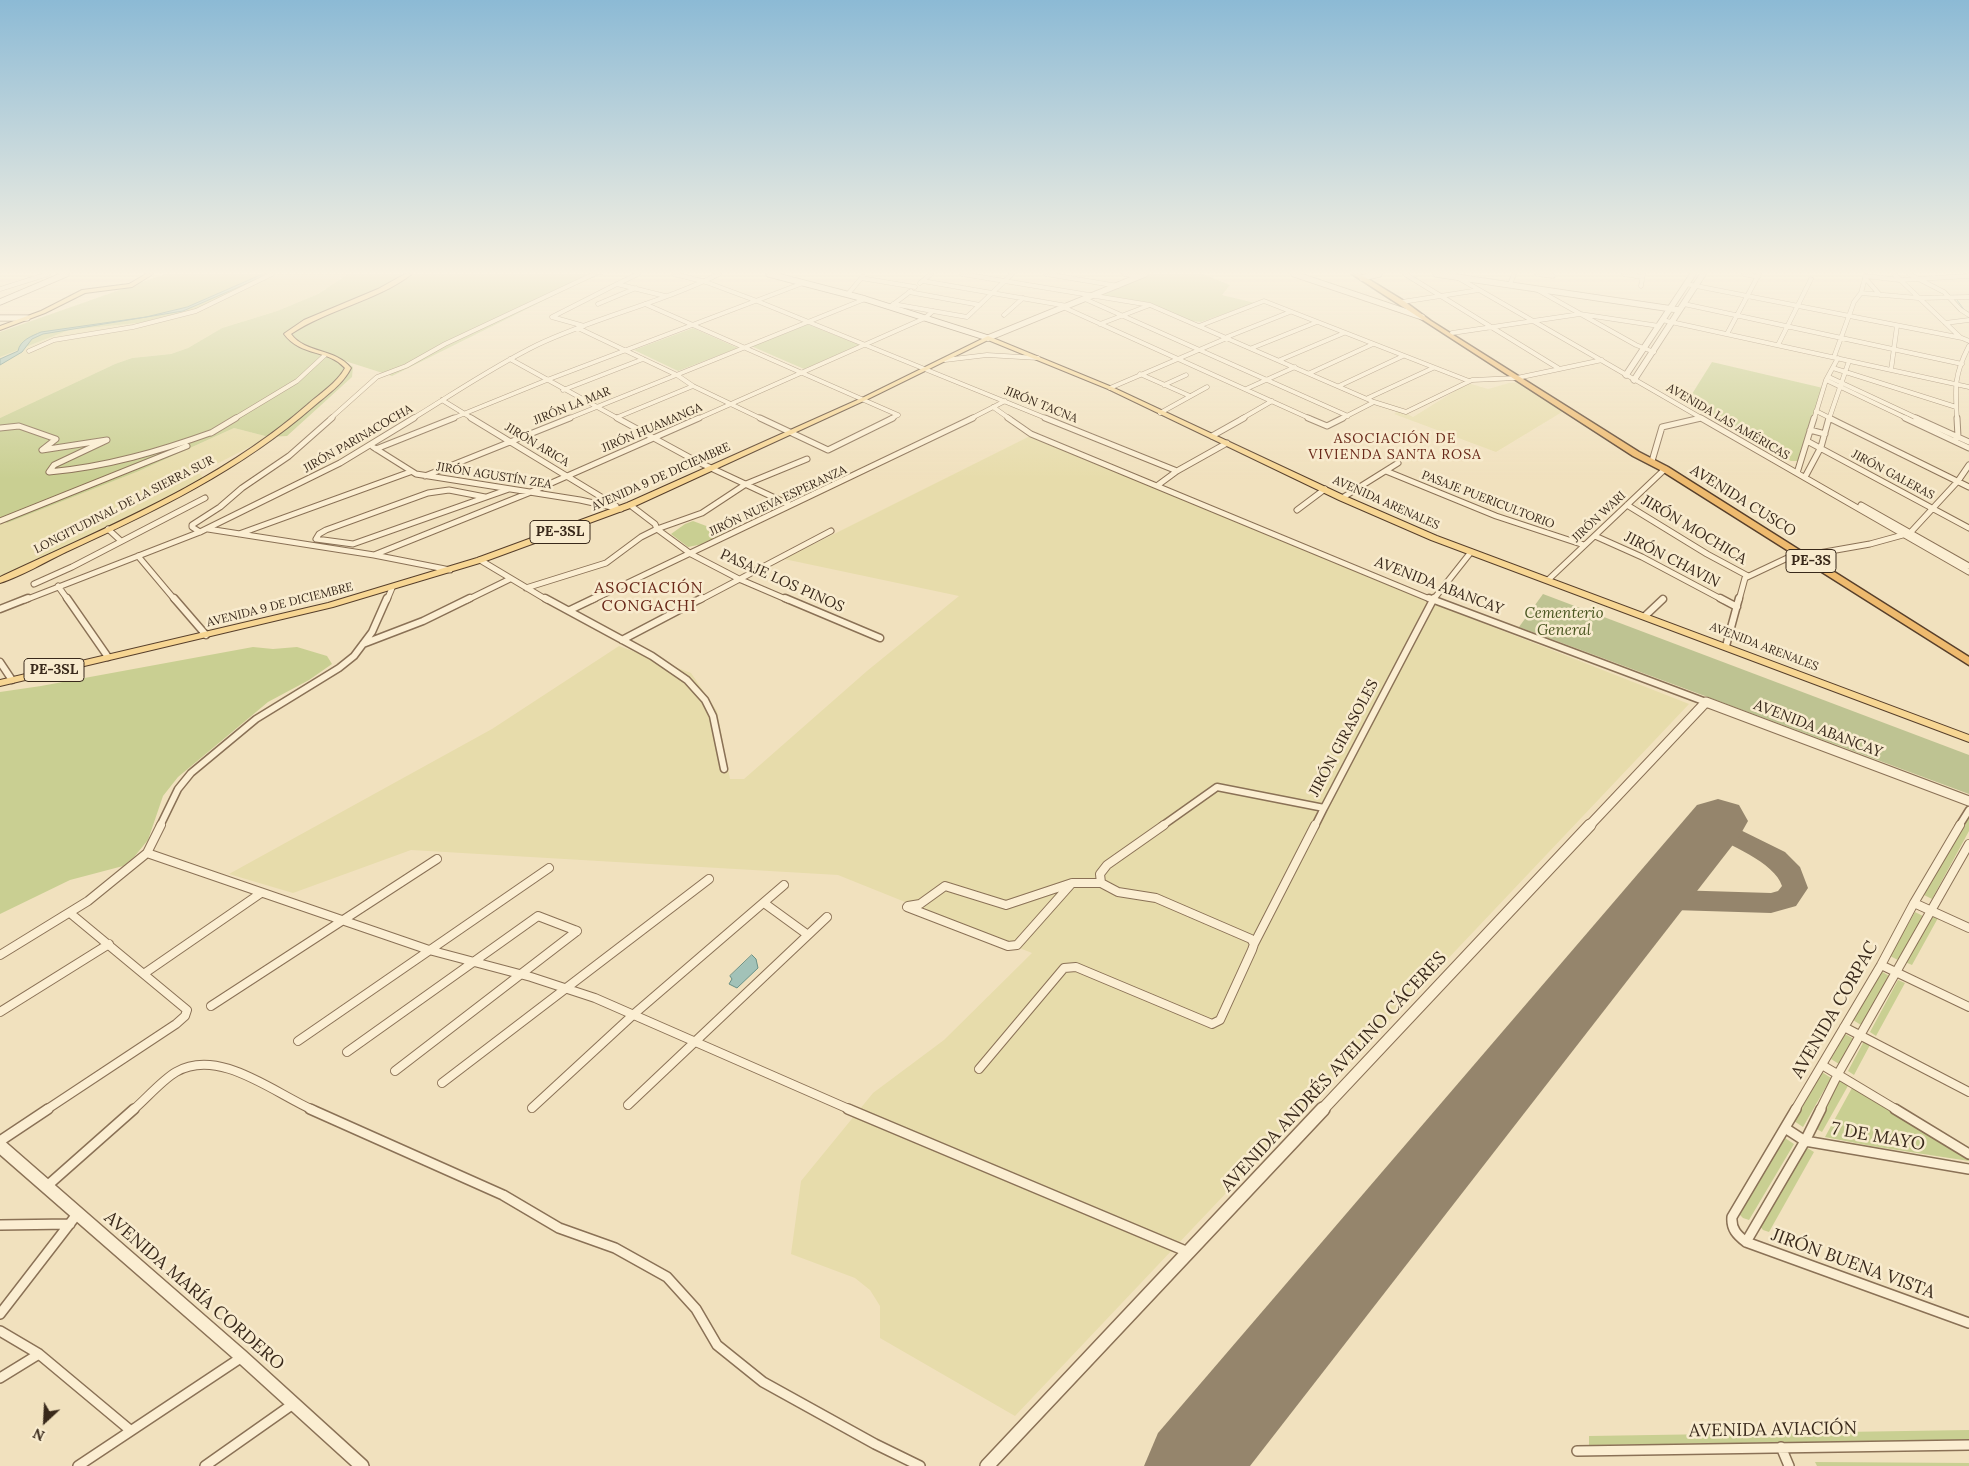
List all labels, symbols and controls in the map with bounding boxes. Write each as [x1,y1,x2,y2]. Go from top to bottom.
street label: AVENIDA LAS AMÉRICAS [1664,381,1792,463]
street label: JIRÓN LA MAR [531,384,613,428]
street label: JIRÓN TACNA [1002,384,1080,426]
street label: JIRÓN HUAMANGA [600,400,704,456]
street label: JIRÓN PARINACOCHA [301,402,415,476]
street label: JIRÓN ARICA [502,420,572,470]
district label: ASOCIACIÓN DE VIVIENDA SANTA ROSA [1306,431,1484,464]
street label: AVENIDA 9 DE DICIEMBRE [589,440,733,514]
street label: JIRÓN GALERAS [1849,447,1937,503]
street label: LONGITUDINAL DE LA SIERRA SUR [32,453,216,557]
street label: JIRÓN AGUSTÍN ZEA [435,460,553,492]
street label: AVENIDA CUSCO [1687,461,1799,541]
street label: JIRÓN NUEVA ESPERANZA [707,463,849,539]
street label: PASAJE PUERICULTORIO [1419,468,1557,532]
street label: AVENIDA ARENALES [1330,473,1442,533]
street label: JIRÓN WARI [1569,488,1629,546]
street label: JIRÓN MOCHICA [1638,491,1750,569]
road number: PE-3SL [530,520,590,544]
street label: JIRÓN CHAVIN [1621,528,1723,592]
street label: PASAJE LOS PINOS [717,546,847,616]
road number: PE-3S [1786,550,1836,572]
street label: AVENIDA ABANCAY [1372,553,1506,619]
district label: ASOCIACIÓN CONGACHI [593,578,705,616]
street label: AVENIDA 9 DE DICIEMBRE [205,580,355,630]
park label: Cementerio General [1524,605,1604,640]
street label: AVENIDA ARENALES [1708,620,1820,674]
road number: PE-3SL [24,658,84,682]
street label: JIRÓN GIRASOLES [1306,676,1382,800]
street label: AVENIDA ABANCAY [1751,696,1885,762]
street label: AVENIDA CORPAC [1787,938,1883,1082]
street label: AVENIDA ANDRÉS AVELINO CÁCERES [1217,947,1451,1197]
street label: 7 DE MAYO [1829,1118,1927,1156]
street label: AVENIDA MARÍA CORDERO [100,1207,288,1375]
street label: JIRÓN BUENA VISTA [1768,1224,1938,1304]
north arrow [20,1396,70,1446]
street label: AVENIDA AVIACIÓN [1689,1418,1857,1442]
text: N [30,1424,47,1445]

